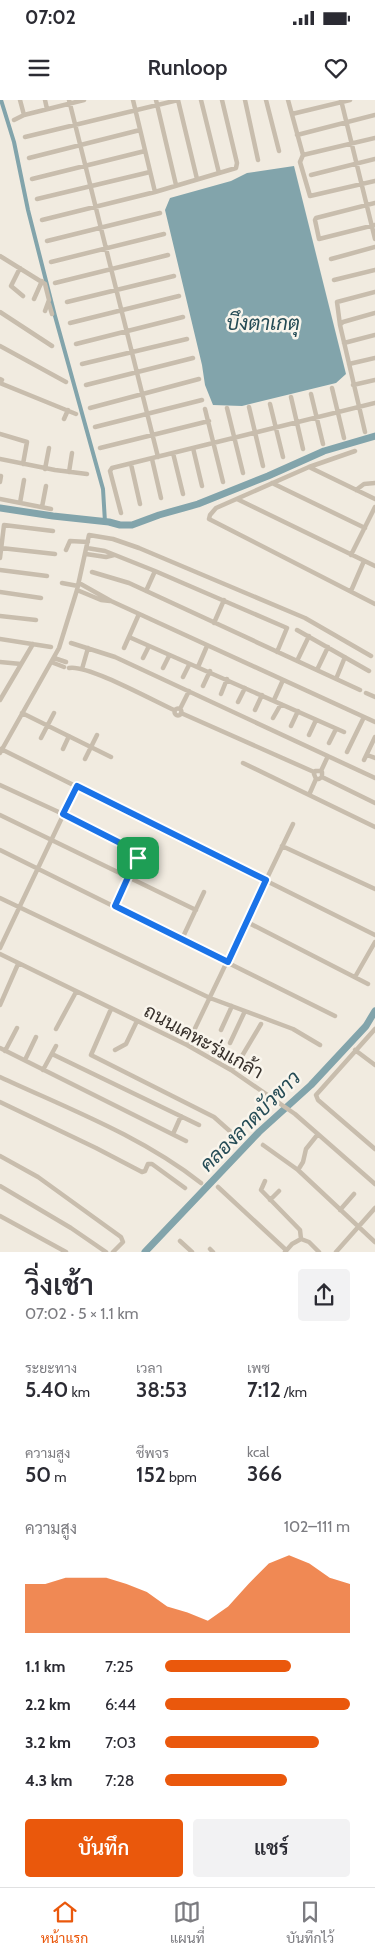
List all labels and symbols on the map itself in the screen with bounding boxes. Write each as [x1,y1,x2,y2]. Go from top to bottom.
water label: บึงตาเกตุ [226,310,300,337]
pin [117,837,159,879]
street label: ถนนเคหะร่มเกล้า [140,999,267,1084]
water label: คลองลาดบัวขาว [195,1066,305,1176]

